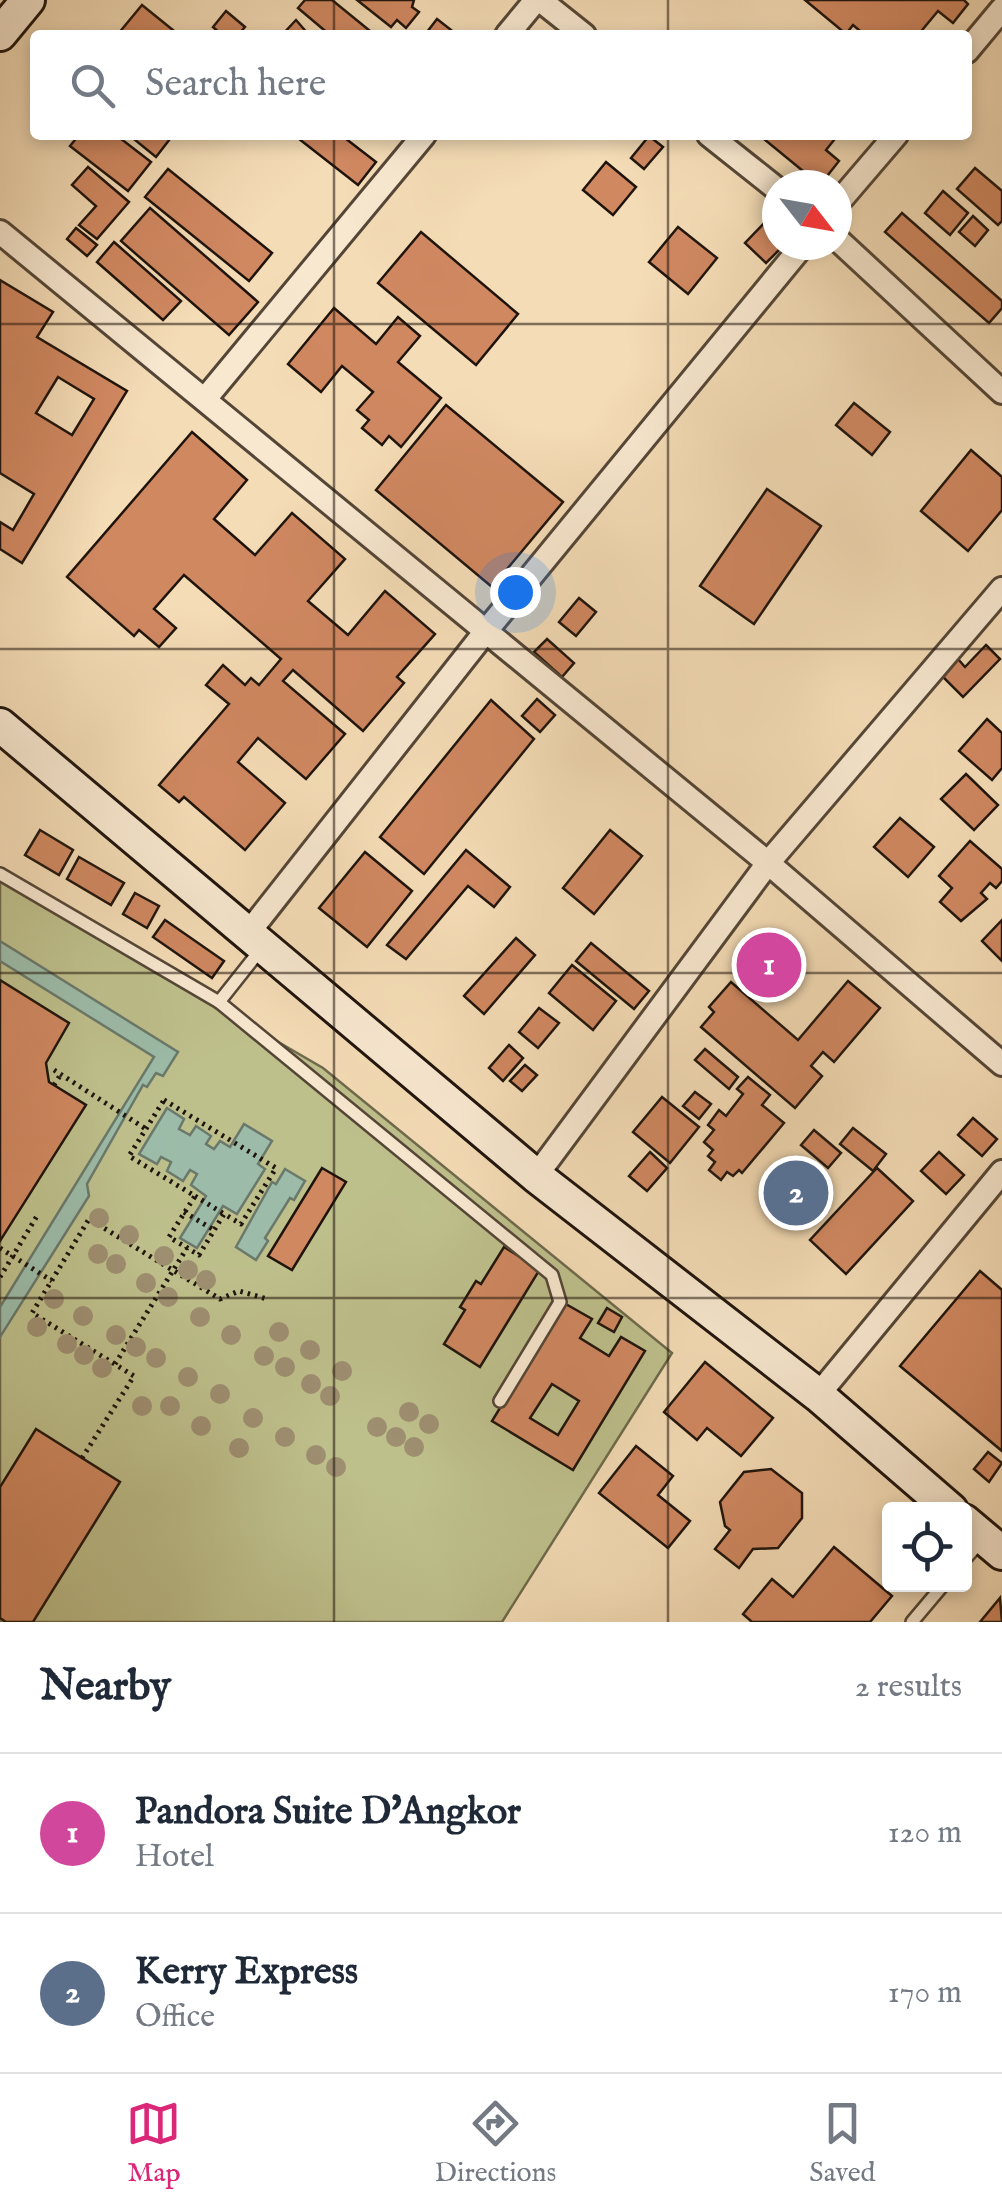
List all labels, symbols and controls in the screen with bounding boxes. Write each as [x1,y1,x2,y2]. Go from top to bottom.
search box [30,30,972,140]
icon: search [65,58,120,113]
text: Search here [145,61,326,109]
north arrow [762,170,852,260]
your location [490,567,541,618]
pin: 1 [736,928,802,1002]
pin: 2 [764,1156,828,1230]
map controls [882,1502,972,1592]
button: locate [882,1502,972,1592]
text: Nearby [40,1661,171,1714]
text: 2 results [855,1667,962,1708]
text: Pandora Suite D'Angkor [135,1789,521,1837]
text: 1 [67,1813,78,1854]
text: 120 m [888,1813,962,1854]
text: Hotel [135,1837,214,1878]
text: Kerry Express [135,1949,358,1997]
text: 2 [65,1973,80,2014]
text: 170 m [888,1973,962,2014]
text: Office [135,1997,215,2038]
tab: Map [126,2096,181,2191]
tab: Directions [434,2096,556,2191]
tab: Saved [809,2096,876,2191]

